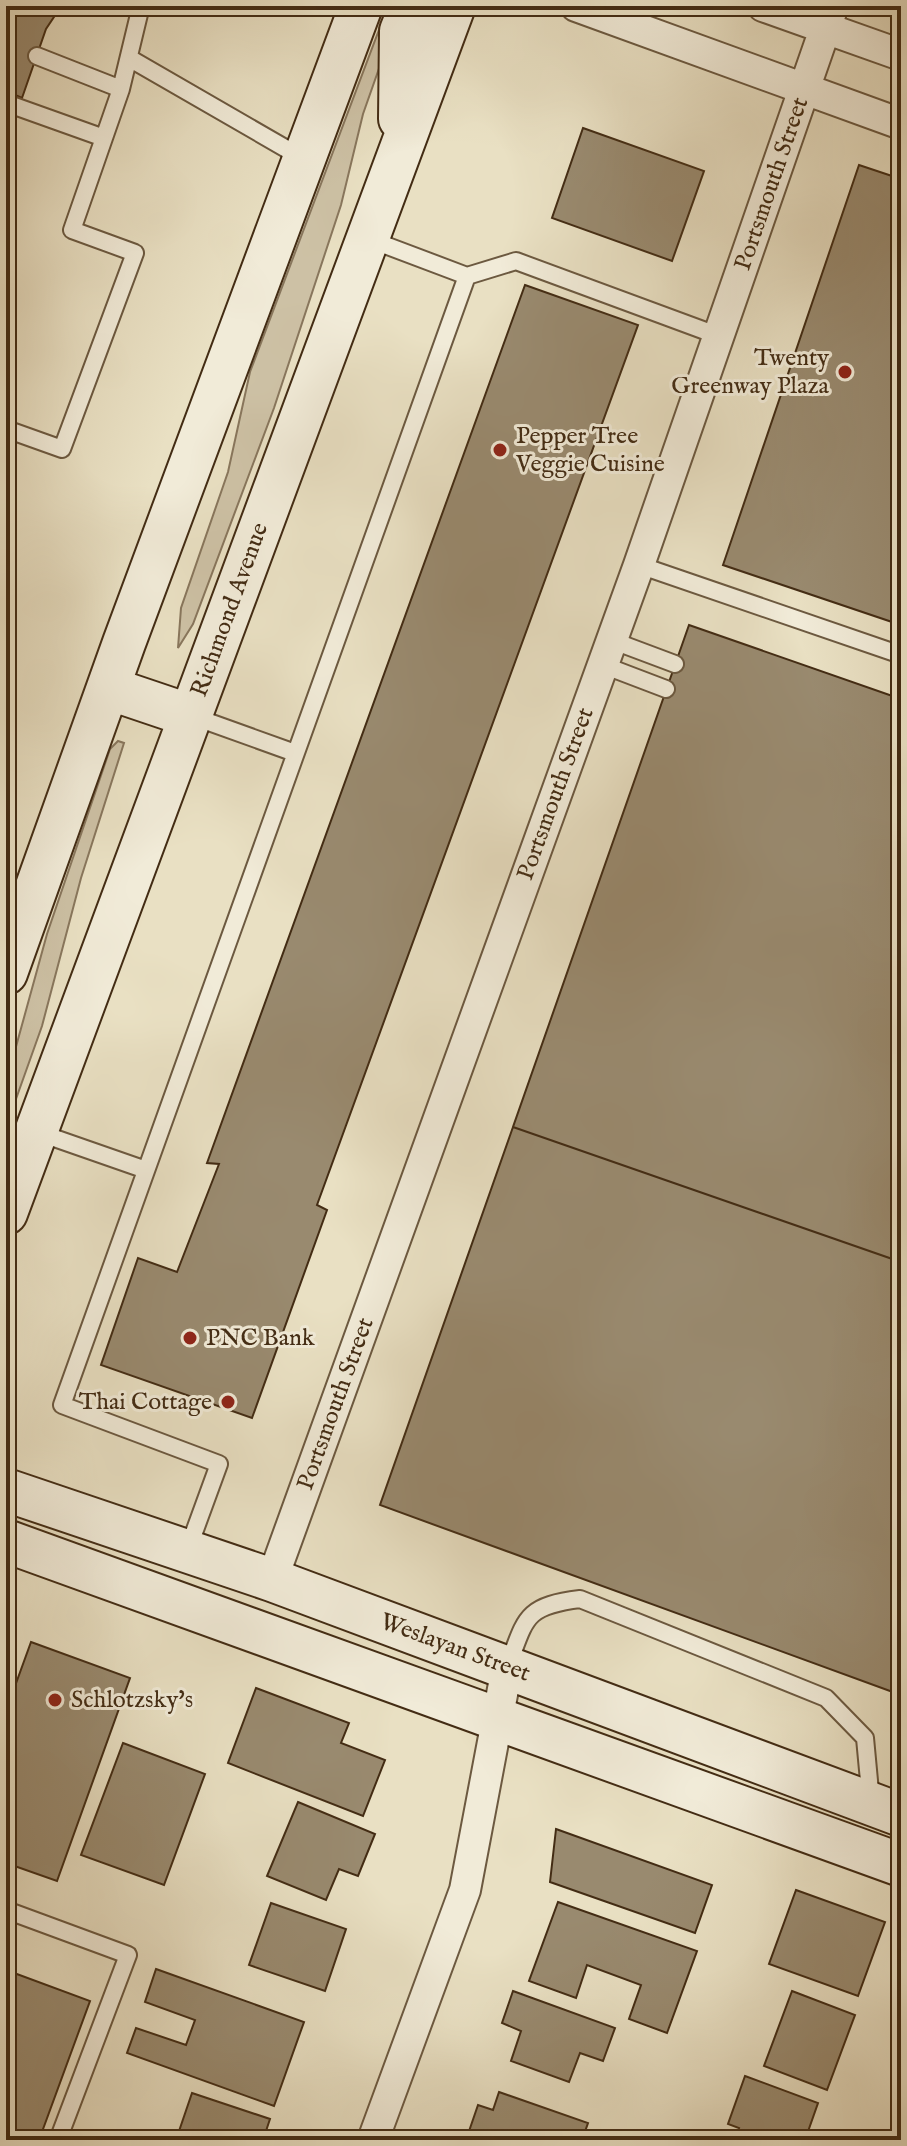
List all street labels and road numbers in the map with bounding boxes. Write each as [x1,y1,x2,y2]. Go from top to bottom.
street label: Portsmouth Street [728,93,816,275]
street label: Richmond Avenue [184,519,276,701]
street label: Portsmouth Street [510,703,602,885]
street label: Portsmouth Street [290,1313,382,1495]
street label: Weslayan Street [376,1607,534,1689]

